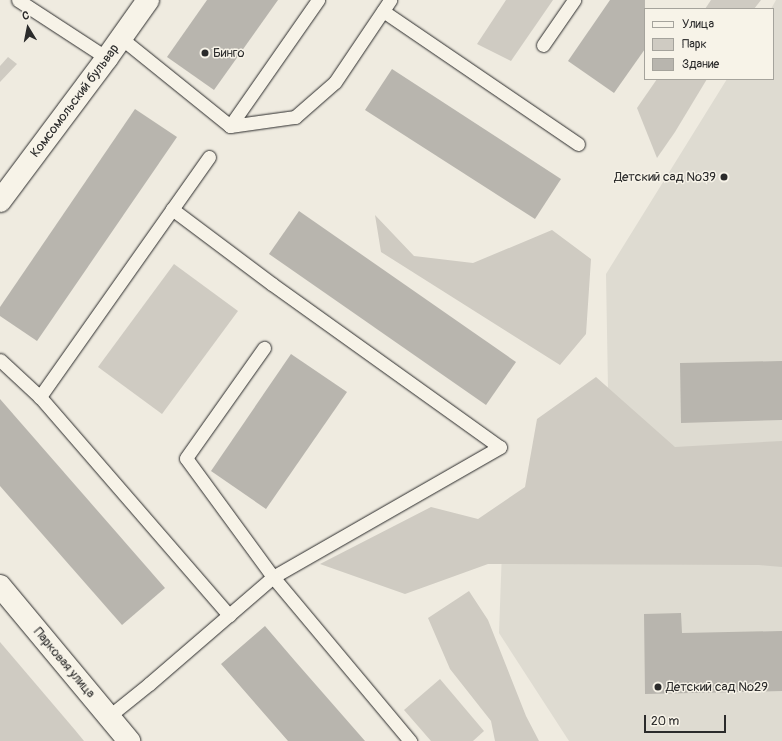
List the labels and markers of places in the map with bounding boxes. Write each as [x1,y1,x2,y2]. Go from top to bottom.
place label: Бинго [213,45,244,61]
marker: Бинго [200,48,210,58]
place label: Детский сад №39 [614,169,716,185]
marker: Детский сад №39 [719,172,729,182]
place label: Детский сад №29 [666,679,768,695]
marker: Детский сад №29 [653,682,663,692]

